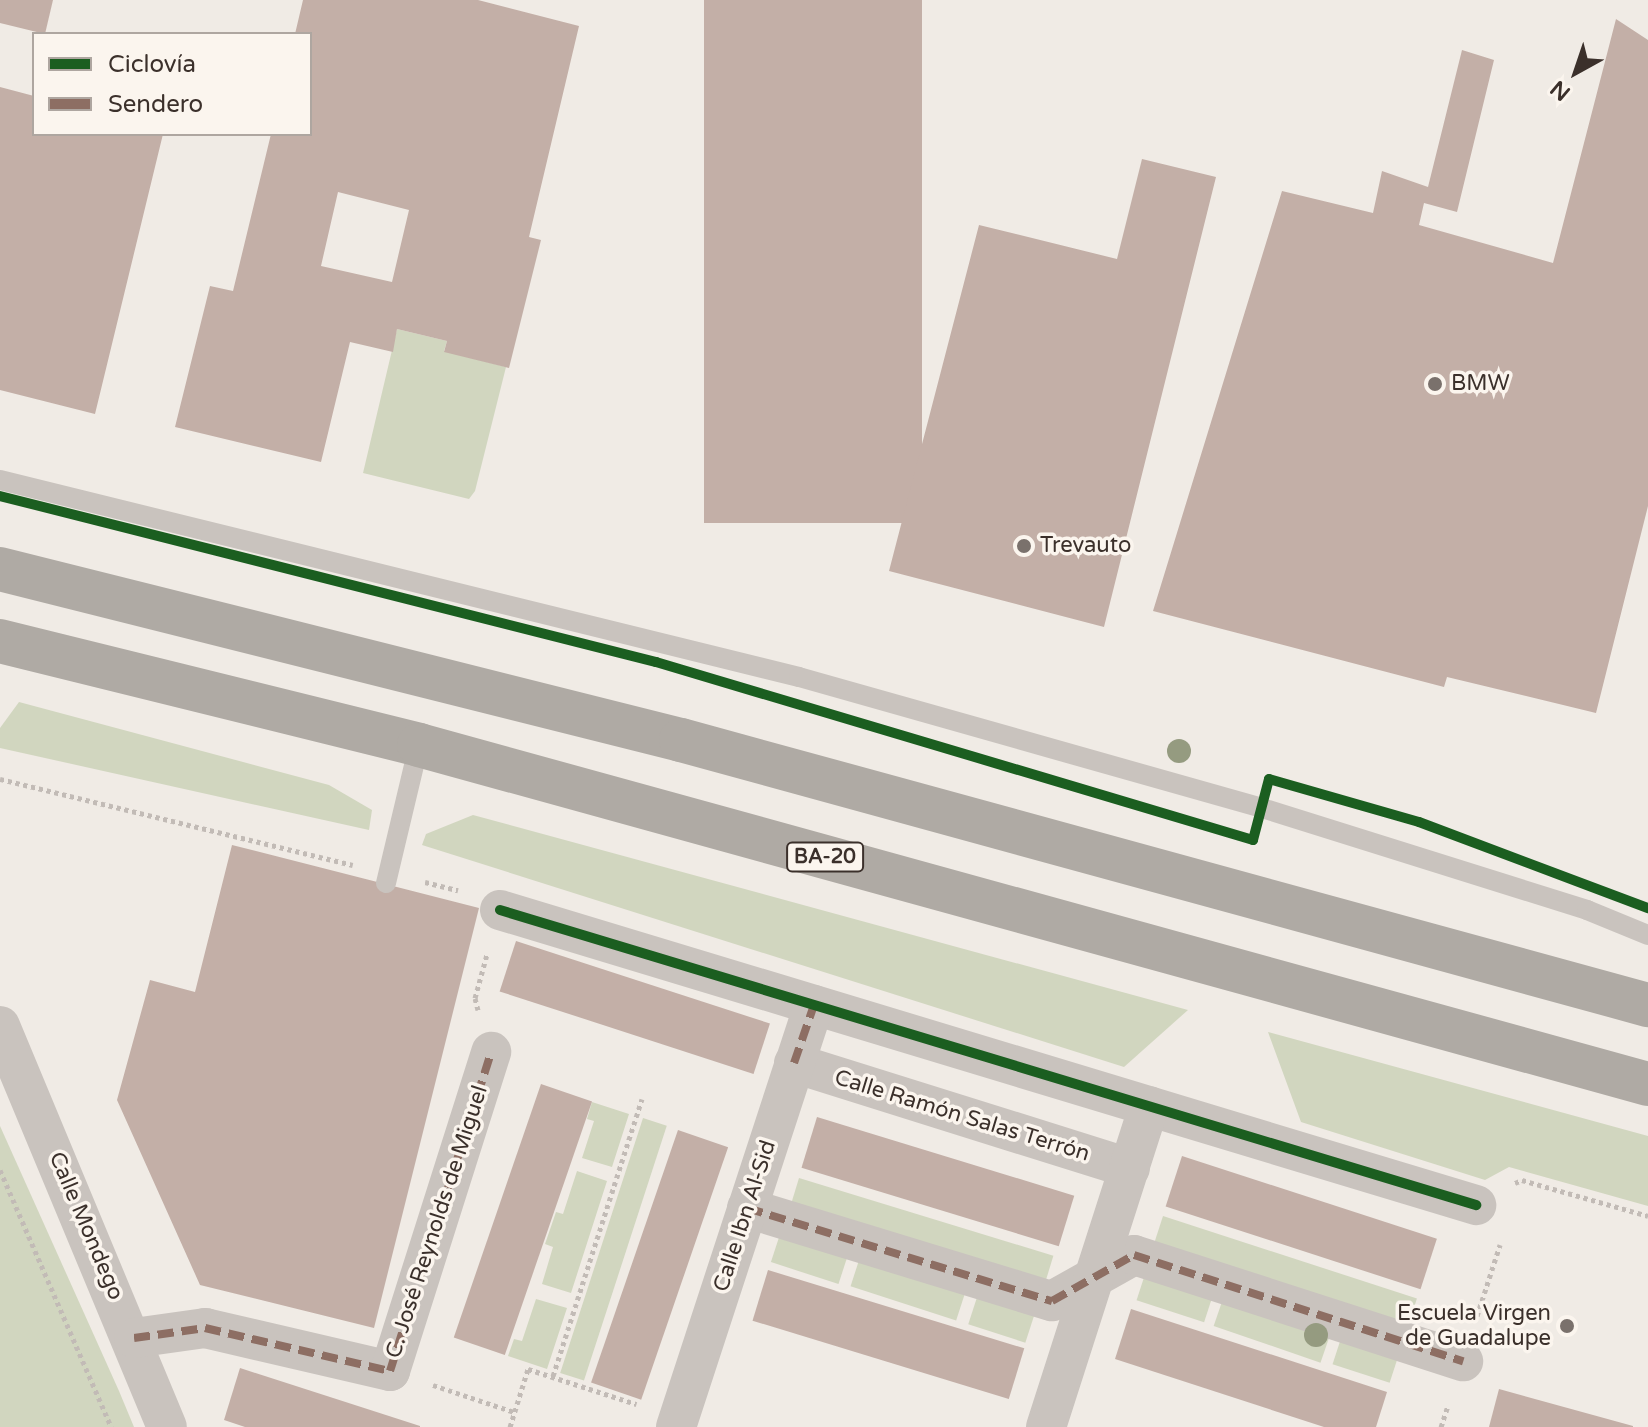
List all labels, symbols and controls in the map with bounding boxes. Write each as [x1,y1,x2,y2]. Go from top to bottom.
legend [32,32,312,136]
north arrow [1536,32,1616,112]
text: Ciclovía [108,50,196,79]
text: N [1545,75,1576,106]
text: Sendero [108,90,203,119]
place label: BMW [1451,371,1510,397]
marker: BMW [1426,375,1444,393]
place label: Trevauto [1040,533,1131,559]
marker: Trevauto [1015,537,1033,555]
road number: BA-20 [785,841,865,873]
street label: Calle Ramón Salas Terrón [831,1065,1093,1167]
street label: C. José Reynolds de Miguel [380,1082,494,1362]
street label: Calle Ibn Al-Sid [708,1137,782,1295]
street label: Calle Mondego [43,1148,129,1304]
place label: Escuela Virgen de Guadalupe [1397,1300,1551,1352]
marker: Escuela Virgen de Guadalupe [1558,1317,1576,1335]

